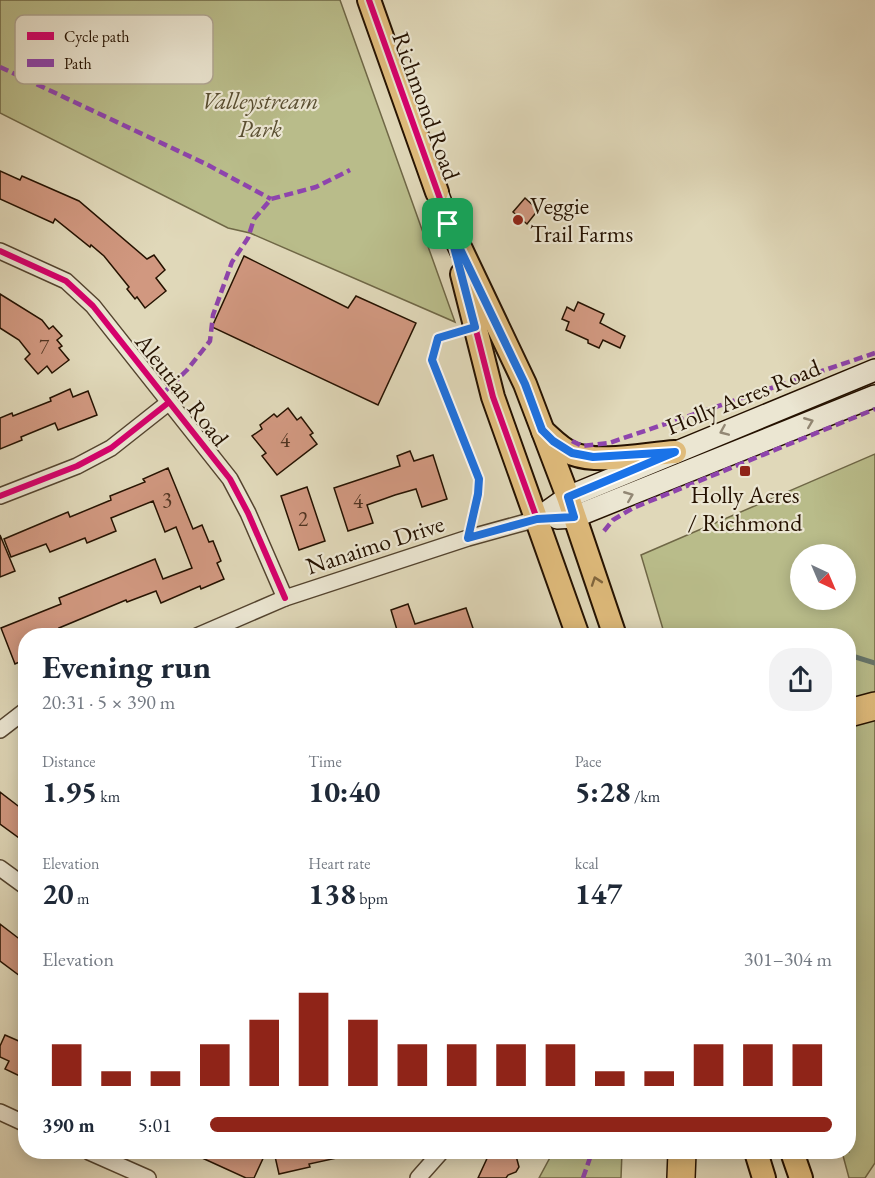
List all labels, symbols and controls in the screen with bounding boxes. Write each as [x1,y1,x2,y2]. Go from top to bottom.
legend [15,15,213,84]
text: Cycle path [64,26,129,47]
street label: Richmond Road [385,27,468,185]
text: Path [64,53,92,74]
park label: Valleystream Park [202,85,318,144]
place label: Veggie Trail Farms [530,190,633,249]
pin [422,198,473,249]
icon: arrive [431,207,464,240]
marker: Veggie Trail Farms [511,213,525,227]
street label: Aleutian Road [128,326,237,453]
house number: 7 [39,333,50,360]
street label: Holly Acres Road [661,351,825,442]
one-way arrow [803,417,814,429]
one-way arrow [719,424,730,436]
house number: 4 [280,426,291,453]
marker: Holly Acres / Richmond [738,464,752,478]
place label: Holly Acres / Richmond [688,479,803,538]
house number: 3 [162,486,172,513]
house number: 4 [353,487,364,514]
one-way arrow [623,490,633,503]
house number: 2 [298,505,308,532]
street label: Nanaimo Drive [302,508,448,581]
north arrow [790,544,856,610]
map controls [790,544,856,610]
one-way arrow [591,576,604,587]
text: Evening run [42,645,211,688]
button: share [769,648,832,711]
text: 20:31 · 5 × 390 m [42,689,175,715]
text: Distance [42,751,95,772]
text: Time [308,751,342,772]
text: Pace [575,751,602,772]
text: 1.95 [42,772,97,811]
text: 10:40 [308,772,380,811]
text: 5:28 [575,772,631,811]
text: km [97,786,120,807]
text: /km [631,786,660,807]
text: Elevation [42,853,100,874]
text: Heart rate [308,853,370,874]
text: kcal [575,853,599,874]
text: 20 [42,874,74,913]
text: 138 [308,874,356,913]
text: 147 [575,874,622,913]
text: m [74,888,89,909]
text: bpm [356,888,388,909]
text: Elevation [42,946,114,972]
text: 301–304 m [744,946,832,972]
text: 390 m [42,1112,95,1138]
text: 5:01 [138,1112,172,1138]

